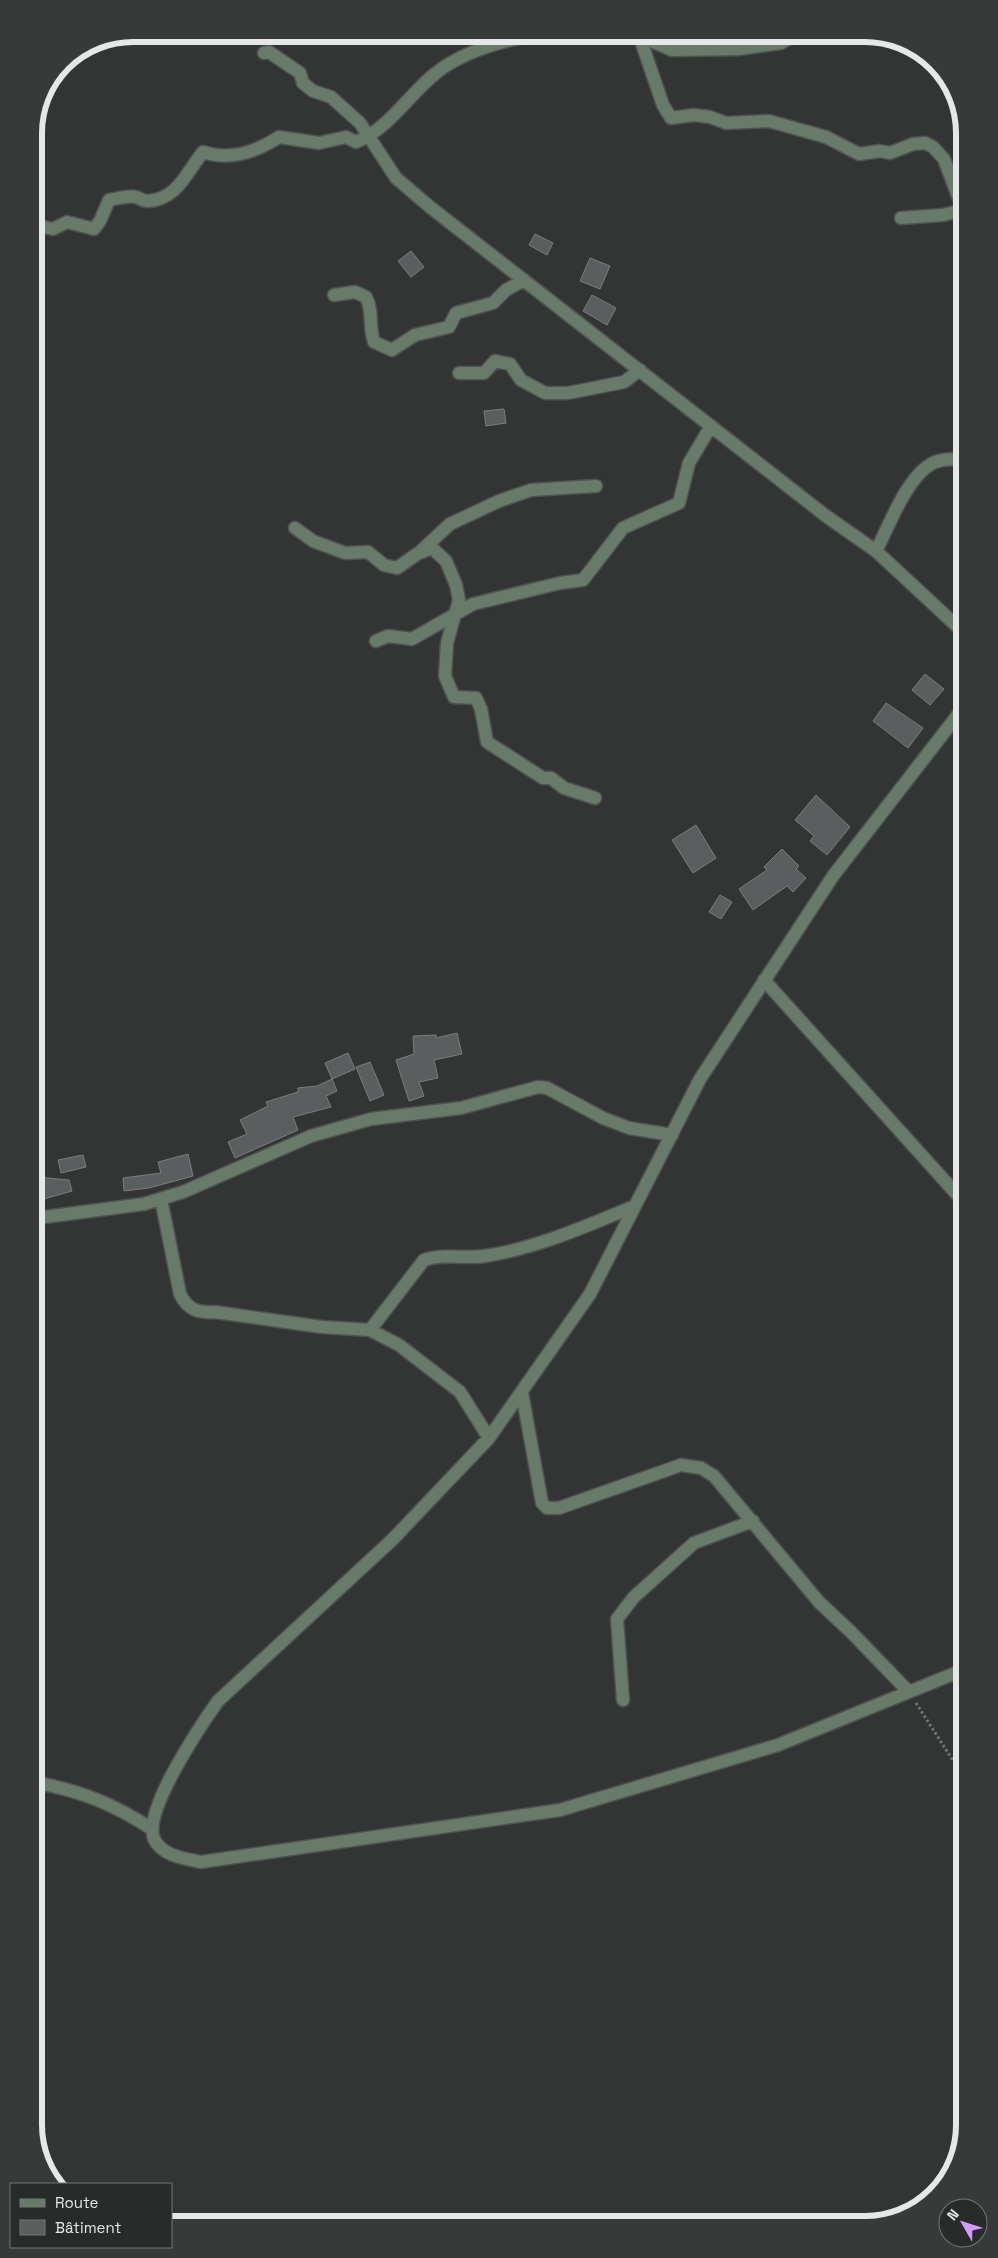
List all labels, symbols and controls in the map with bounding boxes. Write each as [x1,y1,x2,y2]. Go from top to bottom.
legend [10,2183,172,2248]
text: Route [55,2193,99,2212]
north arrow [938,2198,988,2248]
text: N [943,2206,963,2224]
text: Bâtiment [55,2218,121,2237]

